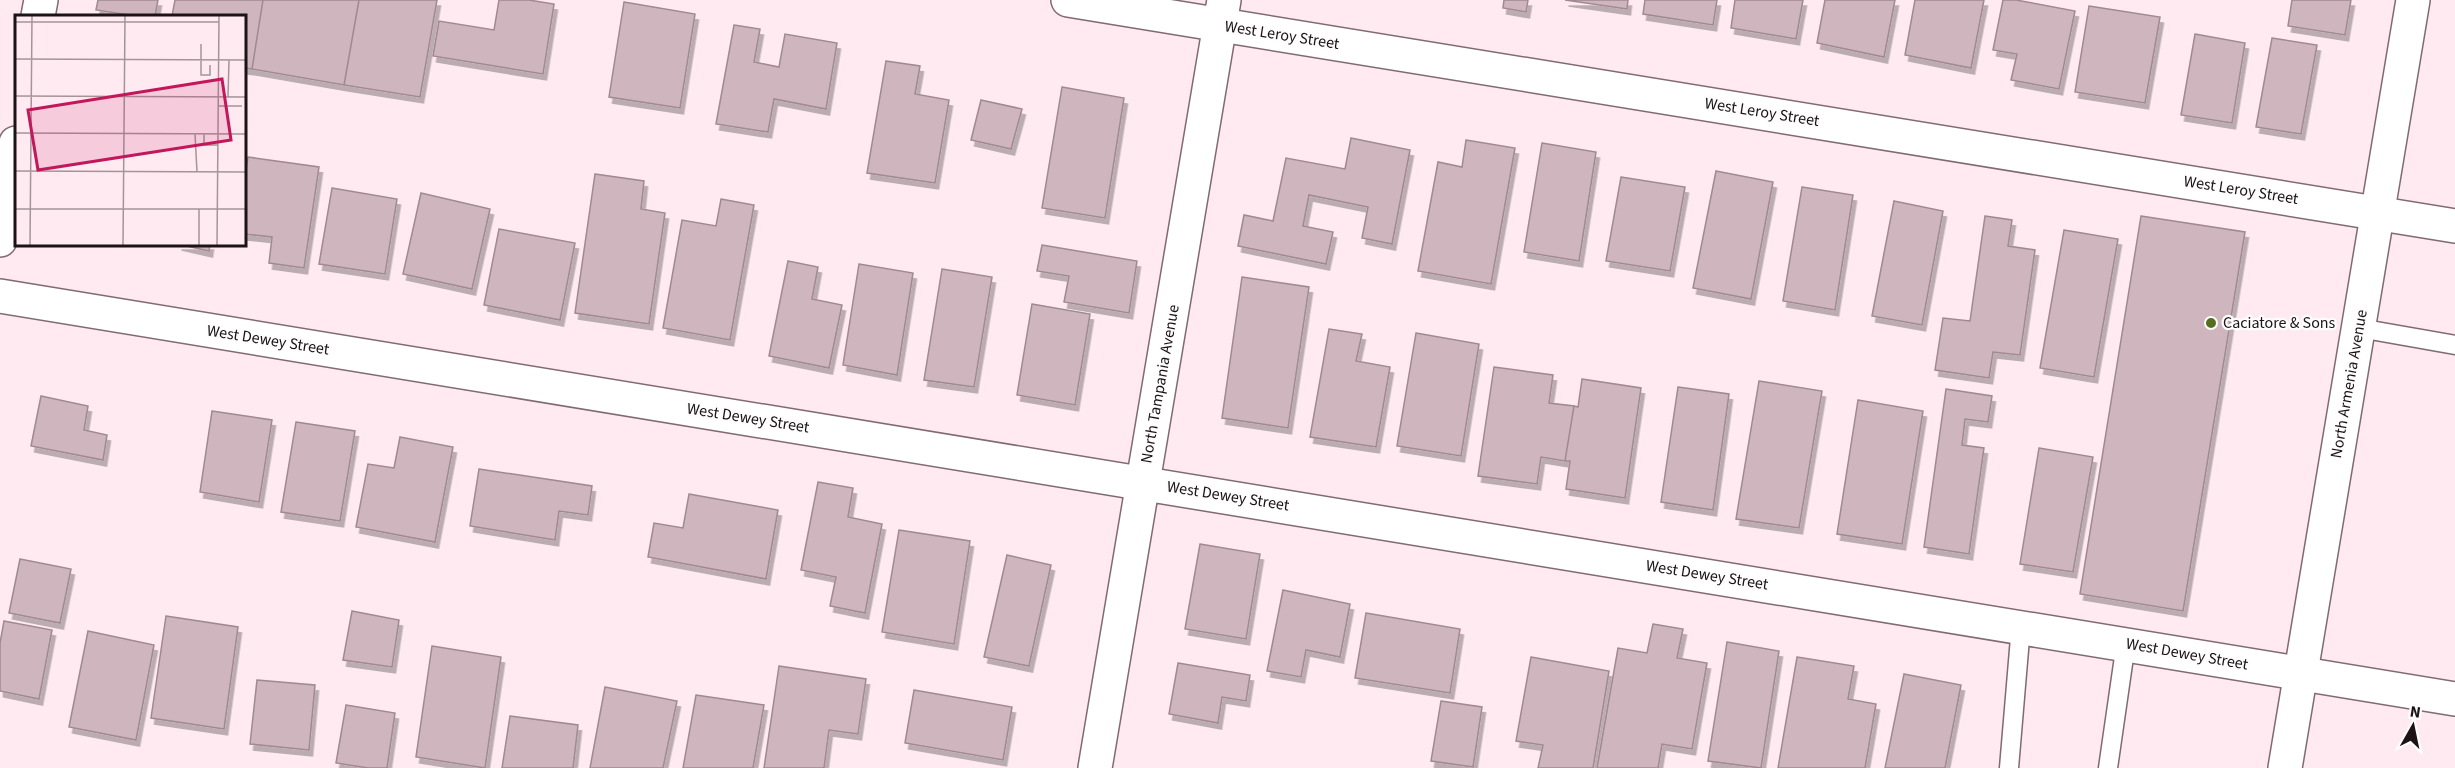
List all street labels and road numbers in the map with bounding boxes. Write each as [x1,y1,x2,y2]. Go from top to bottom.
street label: West Leroy Street [1223,15,1341,55]
street label: West Leroy Street [1703,92,1821,132]
street label: West Leroy Street [2182,170,2300,210]
street label: North Tampania Avenue [1135,303,1185,465]
street label: North Armenia Avenue [2325,308,2373,460]
street label: West Dewey Street [205,319,331,361]
street label: West Dewey Street [685,397,811,439]
street label: West Dewey Street [1165,475,1291,517]
street label: West Dewey Street [1644,554,1770,596]
street label: West Dewey Street [2124,632,2250,676]

